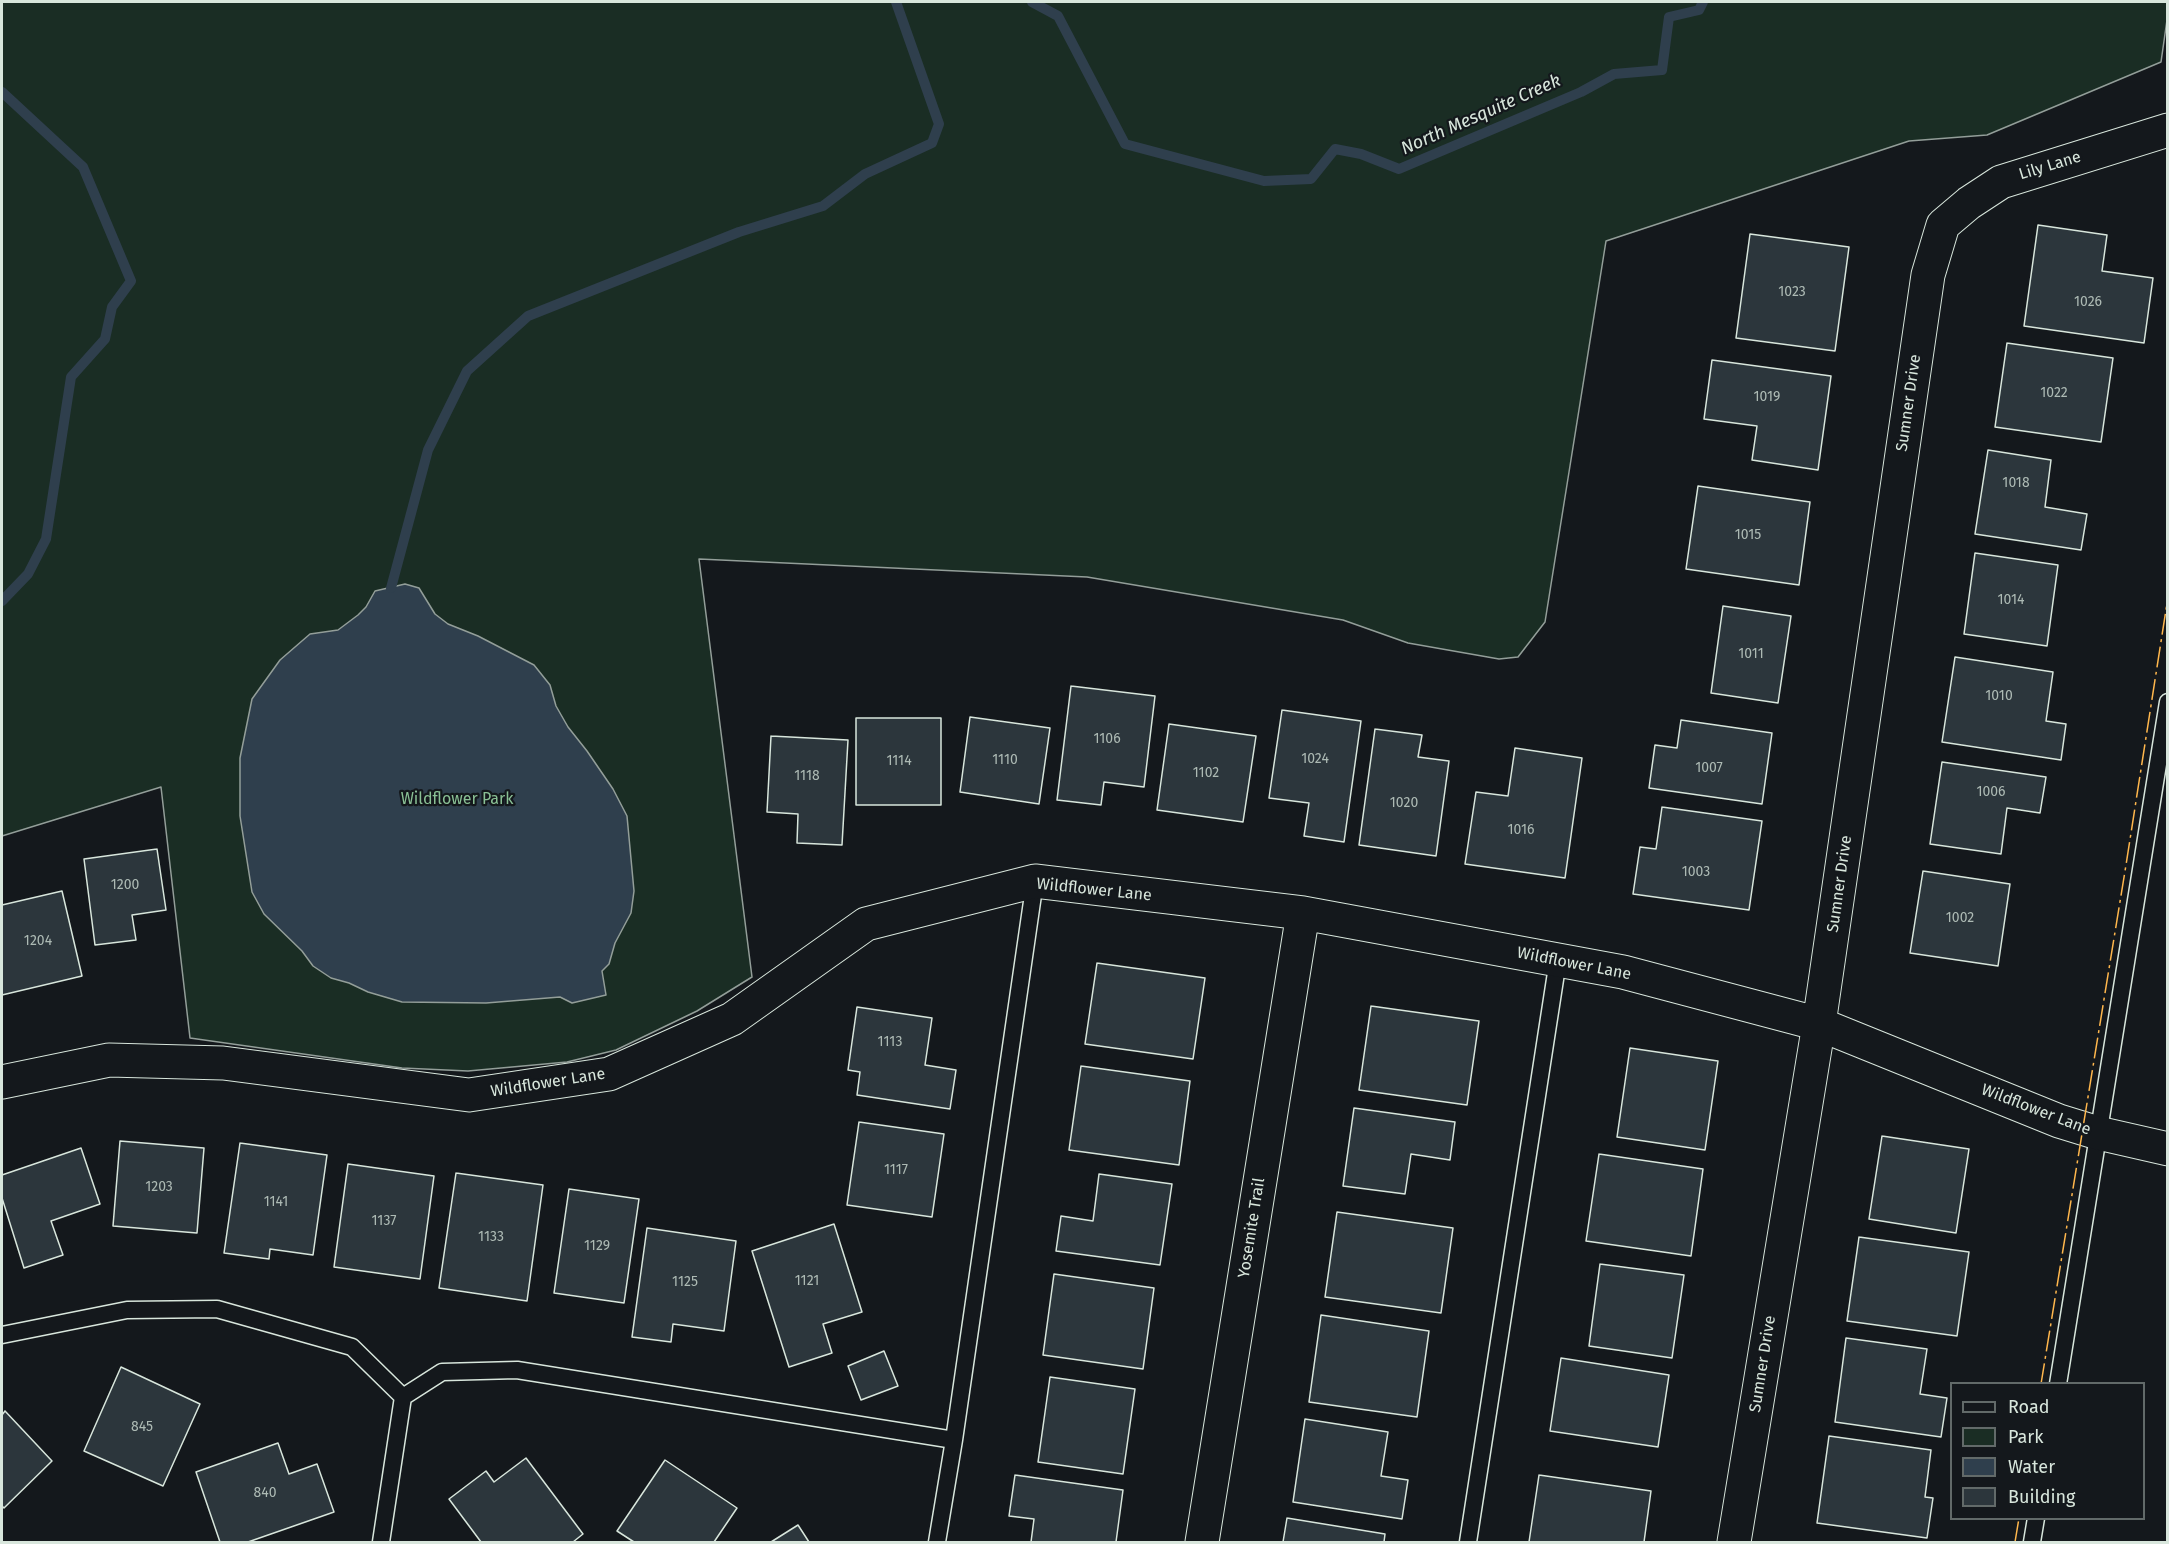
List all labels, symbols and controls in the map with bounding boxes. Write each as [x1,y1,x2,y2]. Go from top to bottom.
water label: North Mesquite Creek [1398,70,1564,160]
street label: Lily Lane [2017,148,2083,184]
house number: 1023 [1778,284,1806,300]
house number: 1026 [2074,294,2102,310]
street label: Sumner Drive [1893,353,1925,453]
house number: 1022 [2040,385,2068,401]
house number: 1019 [1754,389,1780,405]
house number: 1018 [2002,475,2030,491]
house number: 1015 [1735,527,1761,543]
house number: 1014 [1997,592,2025,608]
house number: 1011 [1738,646,1764,662]
house number: 1010 [1985,688,2013,704]
house number: 1106 [1093,731,1121,747]
house number: 1024 [1301,751,1329,767]
house number: 1110 [992,752,1018,768]
house number: 1114 [886,753,912,769]
house number: 1007 [1695,760,1723,776]
house number: 1102 [1193,765,1219,781]
house number: 1118 [794,768,820,784]
house number: 1006 [1976,784,2006,800]
park label: Wildflower Park [401,790,513,810]
house number: 1020 [1390,795,1418,811]
house number: 1016 [1507,822,1535,838]
street label: Sumner Drive [1824,834,1856,934]
house number: 1003 [1682,864,1710,880]
street label: Wildflower Lane [1035,874,1153,906]
house number: 1200 [111,877,139,893]
house number: 1002 [1946,910,1974,926]
house number: 1204 [24,933,52,949]
street label: Wildflower Lane [1515,944,1633,984]
house number: 1113 [878,1034,902,1050]
street label: Wildflower Lane [489,1064,607,1102]
street label: Wildflower Lane [1978,1080,2094,1140]
house number: 1117 [884,1162,908,1178]
street label: Yosemite Trail [1235,1176,1269,1280]
house number: 1203 [145,1179,173,1195]
house number: 1141 [264,1194,288,1210]
house number: 1137 [371,1213,397,1229]
house number: 1133 [478,1229,504,1245]
house number: 1129 [584,1238,610,1254]
house number: 1121 [795,1273,819,1289]
house number: 1125 [672,1274,698,1290]
street label: Sumner Drive [1746,1314,1780,1414]
legend [1950,1382,2145,1520]
text: Road [2008,1396,2050,1418]
house number: 845 [131,1419,153,1435]
text: Park [2008,1426,2043,1448]
text: Water [2008,1456,2055,1478]
house number: 840 [254,1485,276,1501]
text: Building [2008,1486,2075,1508]

